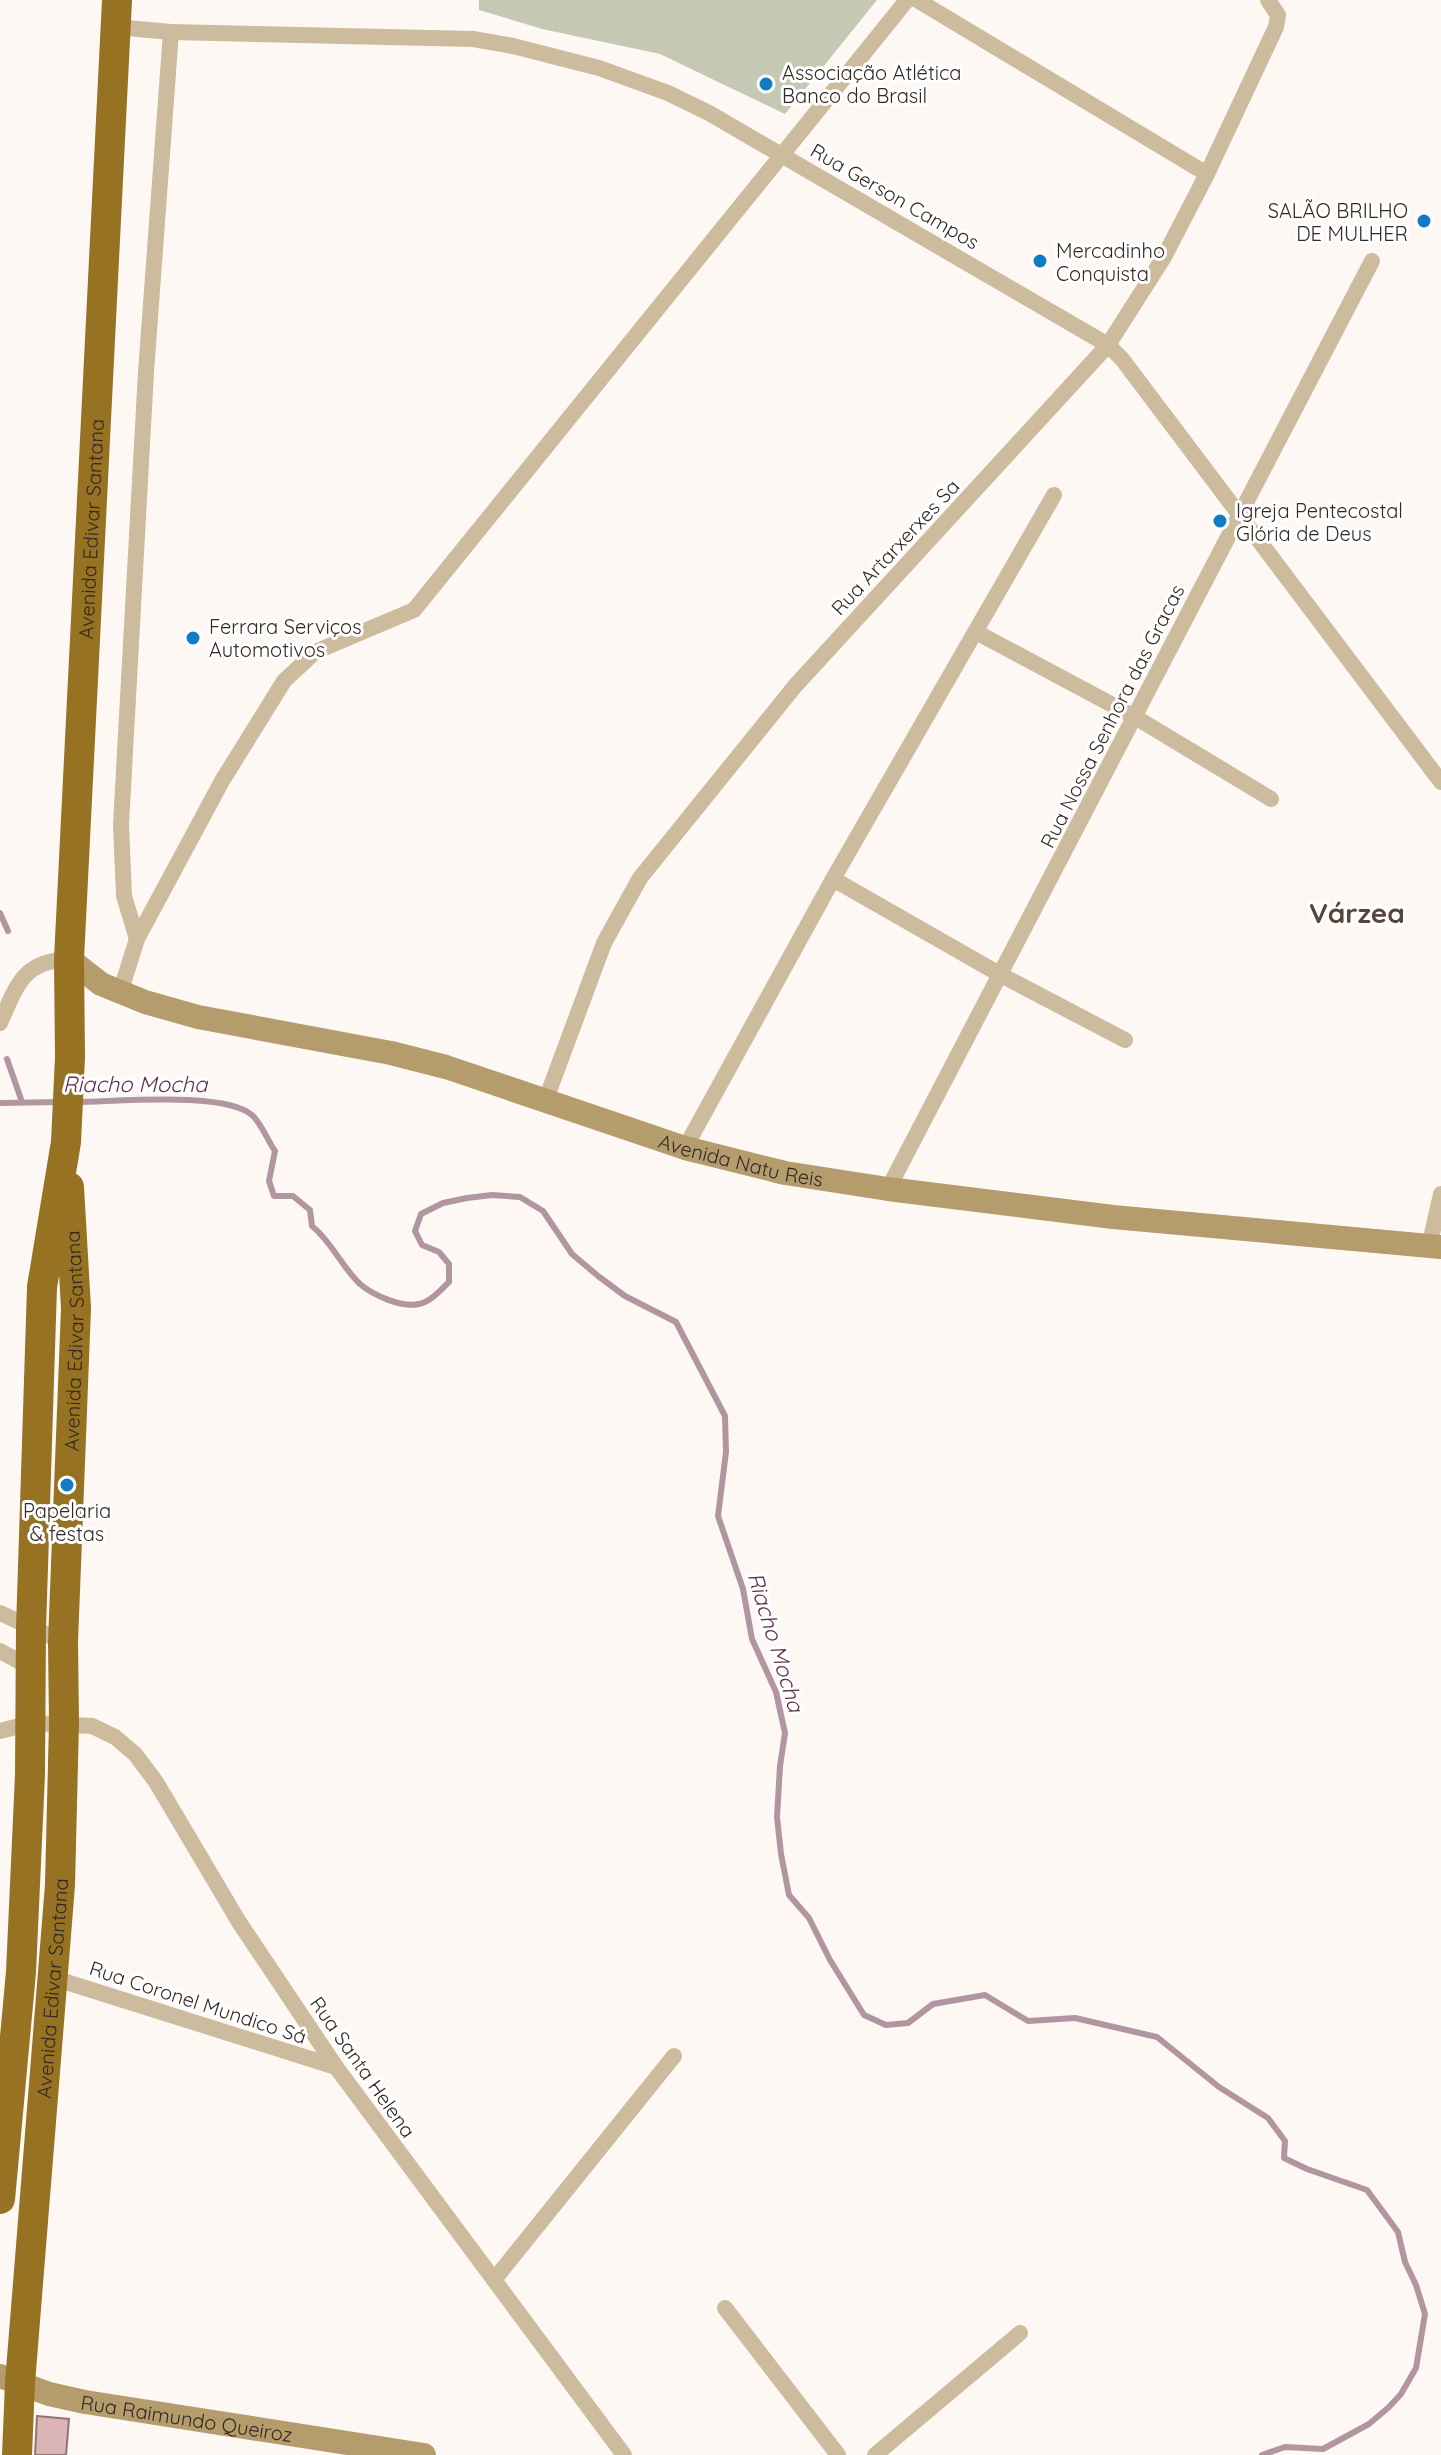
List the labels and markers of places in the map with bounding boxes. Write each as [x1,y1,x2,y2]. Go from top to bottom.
place label: Associação Atlética Banco do Brasil [782,60,961,108]
marker: Associação Atlética Banco do Brasil [757,75,775,93]
place label: SALÃO BRILHO DE MULHER [1268,198,1408,246]
marker: SALÃO BRILHO DE MULHER [1415,212,1433,230]
place label: Mercadinho Conquista [1056,238,1165,286]
marker: Mercadinho Conquista [1031,252,1049,270]
place label: Igreja Pentecostal Glória de Deus [1236,498,1403,546]
marker: Igreja Pentecostal Glória de Deus [1211,512,1229,530]
place label: Ferrara Serviços Automotivos [209,614,362,662]
marker: Ferrara Serviços Automotivos [184,629,202,647]
marker: Papelaria & festas [58,1476,76,1494]
place label: Papelaria & festas [23,1498,111,1546]

